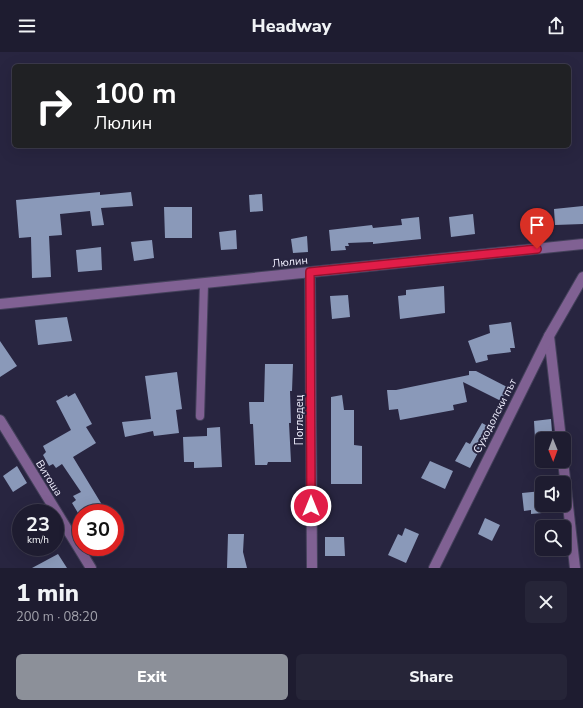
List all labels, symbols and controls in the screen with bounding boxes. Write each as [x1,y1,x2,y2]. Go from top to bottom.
text: Headway [252,14,331,38]
icon: menu [16,15,38,37]
icon: share [545,15,567,37]
text: 100 m [94,75,177,113]
icon: right [28,80,80,132]
text: Люлин [94,111,152,135]
pin [520,208,554,249]
icon: arrive [526,214,548,236]
street label: Люлин [271,253,309,271]
street label: Суходолски път [470,376,520,456]
street label: Погледец [292,394,307,445]
north arrow [535,432,571,468]
map controls [535,432,571,556]
street label: Витоша [32,457,66,499]
button: sound [535,476,571,512]
position arrow [290,485,332,527]
speed limit sign: 30 [72,504,124,556]
text: 23 [26,511,50,538]
button: search [535,520,571,556]
text: km/h [27,533,49,547]
text: 1 min [16,577,79,609]
button: close [525,581,567,623]
text: 200 m · 08:20 [16,608,98,626]
button: Exit [16,654,288,700]
button: Share [296,654,567,700]

